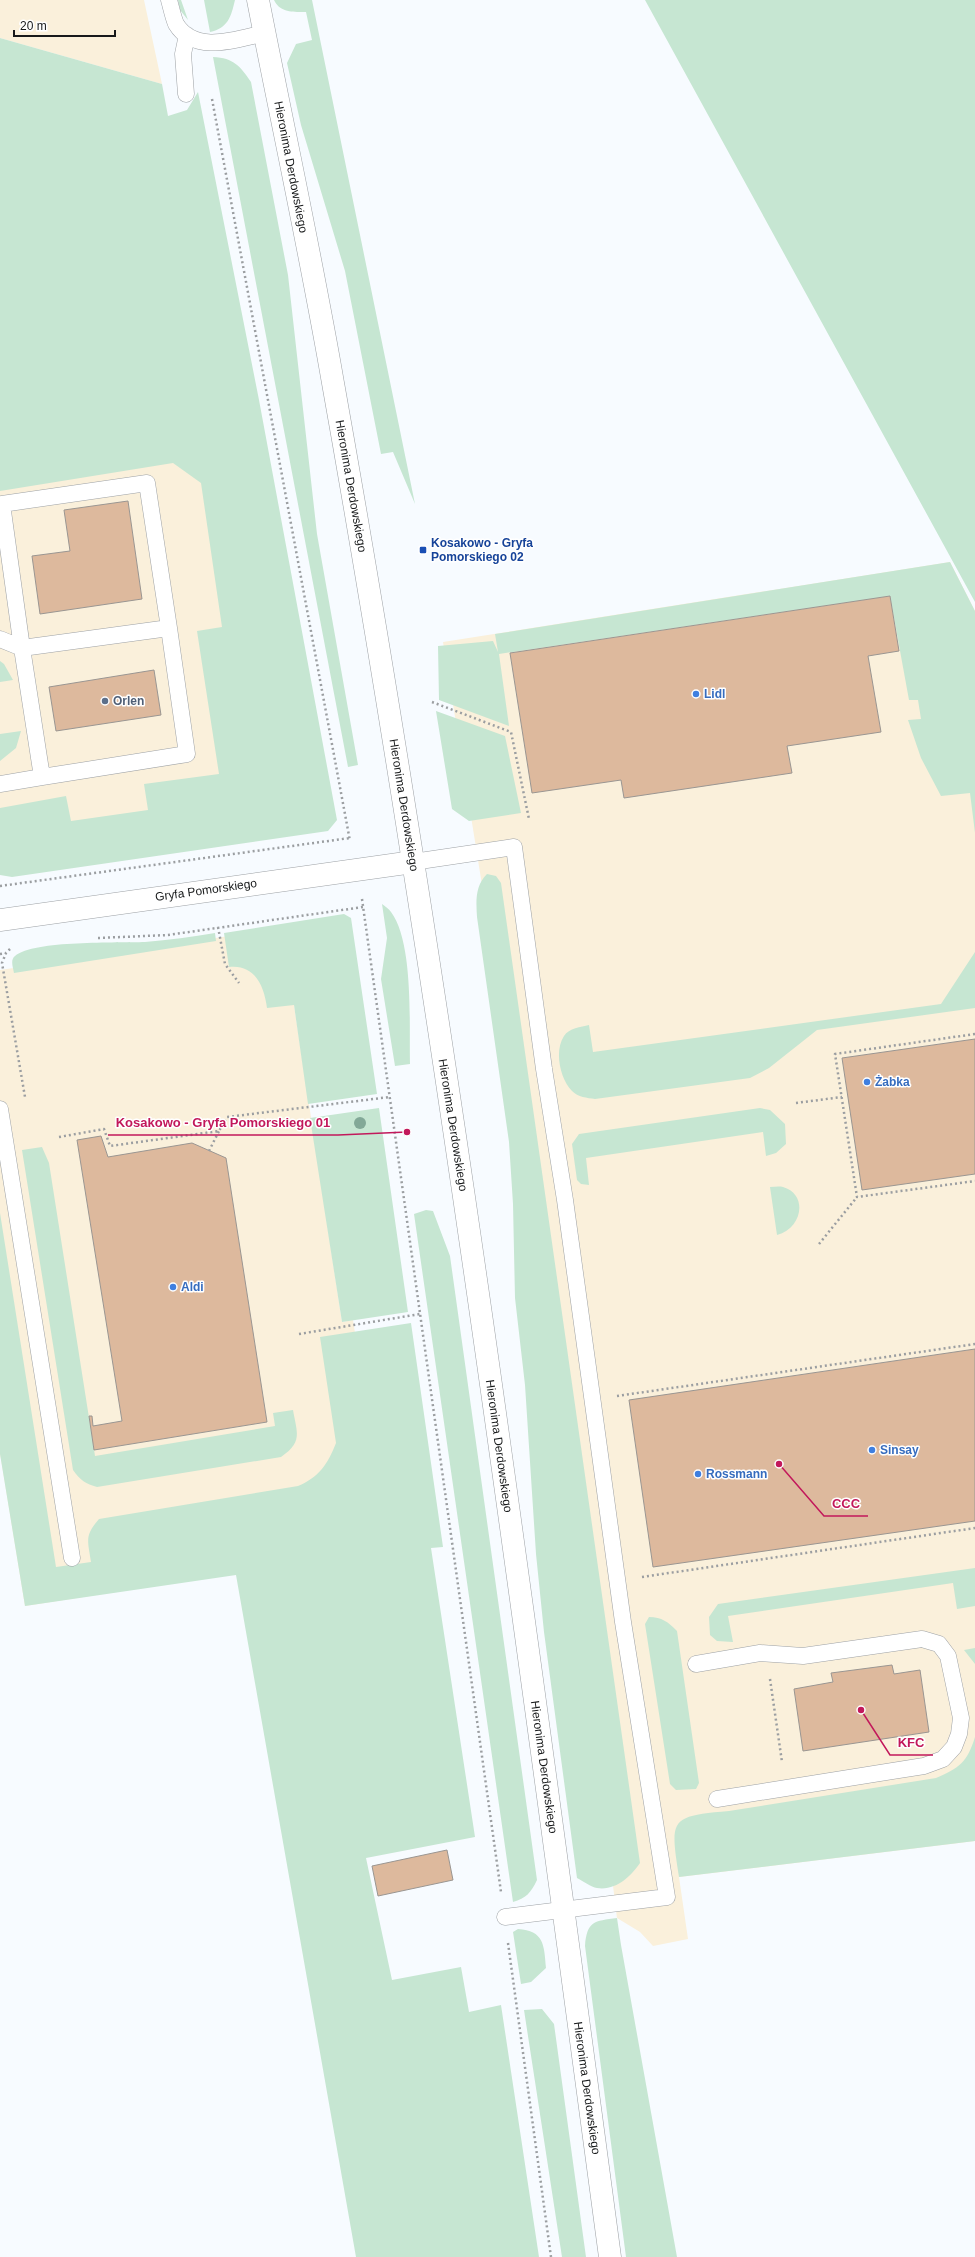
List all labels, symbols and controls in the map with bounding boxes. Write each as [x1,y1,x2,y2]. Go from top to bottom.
scale bar [14,12,115,38]
text: 20 m [20,19,47,33]
street label: Hieronima Derdowskiego [271,100,311,234]
street label: Hieronima Derdowskiego [332,419,370,554]
place label: Kosakowo - Gryfa Pomorskiego 02 [431,536,533,564]
marker: Kosakowo - Gryfa Pomorskiego 02 [418,545,428,555]
place label: Lidl [704,687,725,701]
marker: Lidl [691,689,701,699]
place label: Orlen [113,694,144,708]
marker: Orlen [100,696,110,706]
street label: Hieronima Derdowskiego [387,738,421,873]
street label: Gryfa Pomorskiego [154,876,258,904]
street label: Hieronima Derdowskiego [436,1058,470,1193]
place label: Żabka [875,1074,910,1089]
marker: Żabka [862,1077,872,1087]
callout: Kosakowo - Gryfa Pomorskiego 01 [108,1110,338,1135]
text: Kosakowo - Gryfa Pomorskiego 01 [116,1115,330,1130]
place label: Aldi [181,1280,204,1294]
marker: Aldi [168,1282,178,1292]
street label: Hieronima Derdowskiego [483,1379,515,1514]
place label: Sinsay [880,1443,919,1457]
marker: Sinsay [867,1445,877,1455]
place label: Rossmann [706,1467,767,1481]
marker: Rossmann [693,1469,703,1479]
callout: CCC [824,1491,868,1516]
text: CCC [832,1496,861,1511]
street label: Hieronima Derdowskiego [528,1700,560,1835]
callout: KFC [890,1730,933,1755]
text: KFC [898,1735,925,1750]
street label: Hieronima Derdowskiego [571,2021,603,2156]

